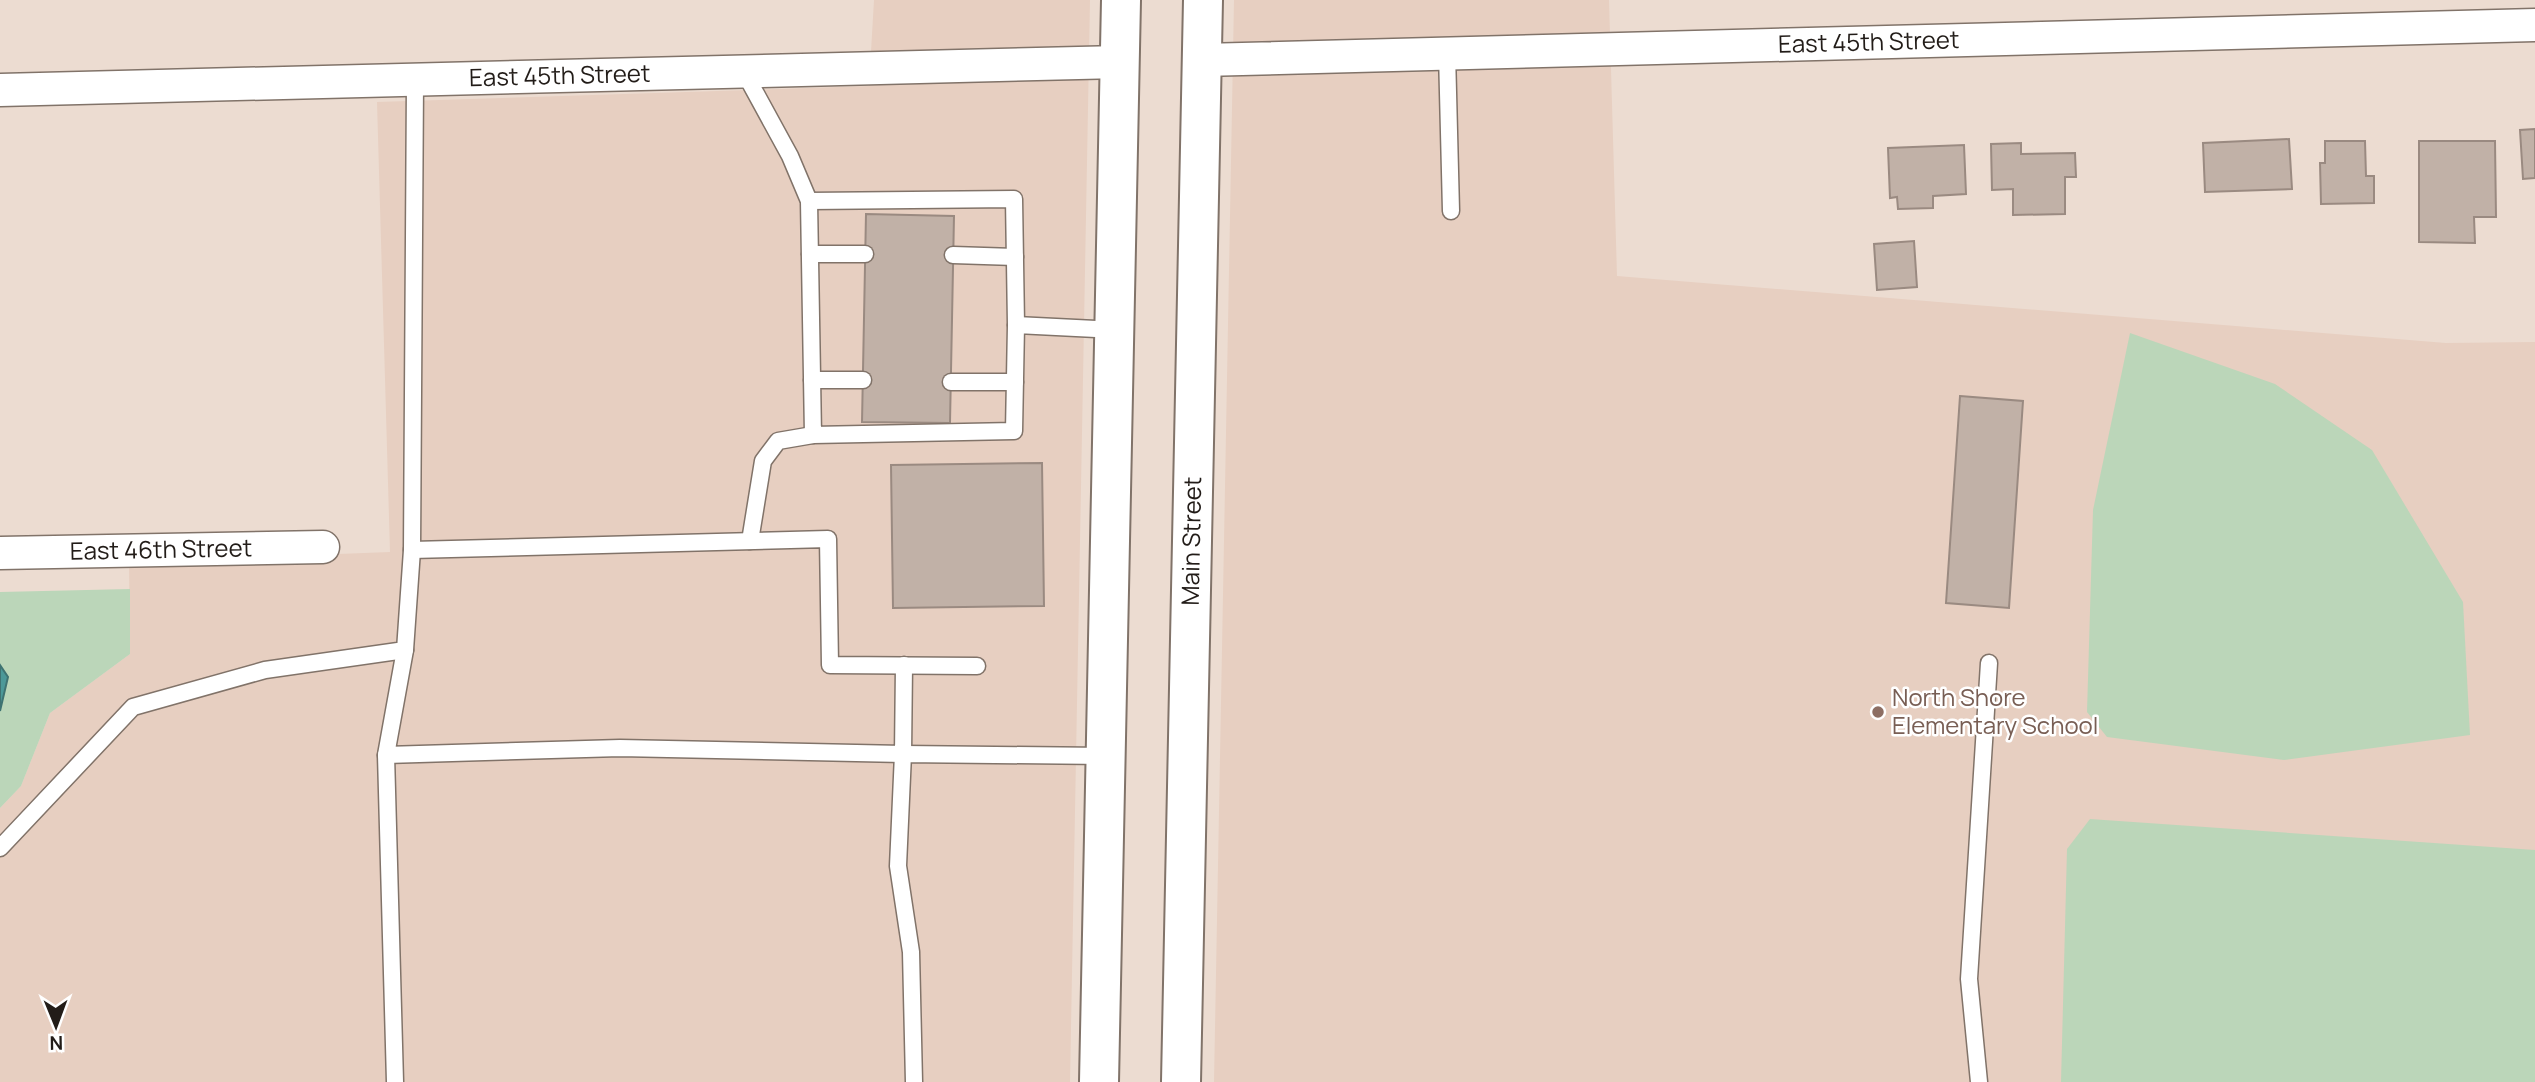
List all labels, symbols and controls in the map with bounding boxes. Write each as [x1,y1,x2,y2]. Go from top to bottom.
street label: East 45th Street [1778,22,1960,60]
street label: East 45th Street [469,56,651,93]
street label: Main Street [1173,476,1208,606]
street label: East 46th Street [69,530,252,567]
place label: North Shore Elementary School [1892,680,2098,741]
marker: North Shore Elementary School [1870,704,1886,720]
north arrow [21,991,91,1061]
text: N [49,1030,63,1056]

